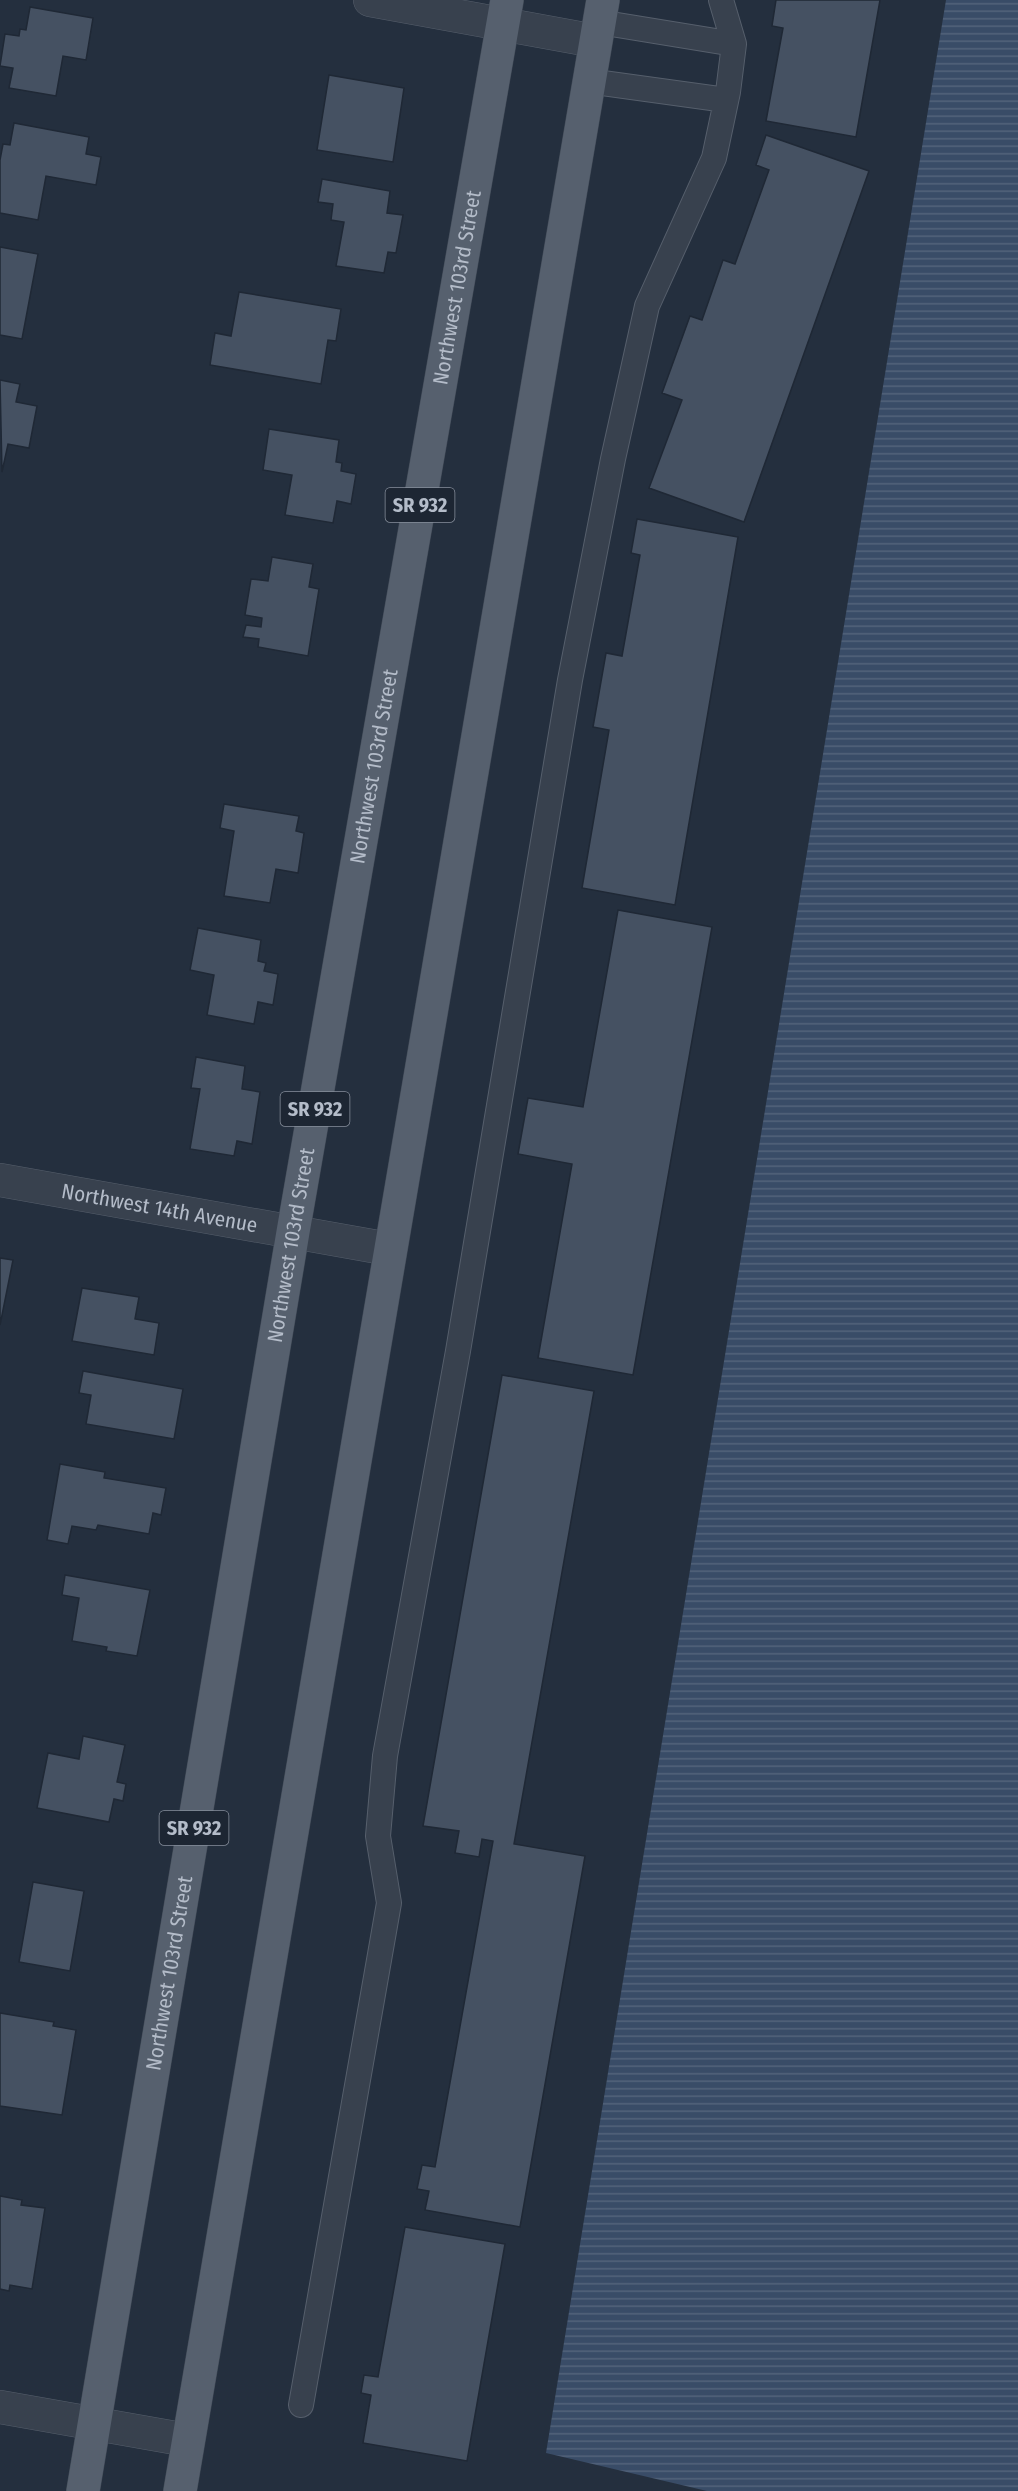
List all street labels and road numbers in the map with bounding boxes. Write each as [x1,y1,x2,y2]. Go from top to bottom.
street label: Northwest 103rd Street [427,188,487,387]
road number: SR 932 [386,488,454,522]
street label: Northwest 103rd Street [344,667,404,866]
road number: SR 932 [280,1092,350,1126]
street label: Northwest 103rd Street [262,1146,320,1345]
street label: Northwest 14th Avenue [60,1178,259,1238]
road number: SR 932 [160,1811,228,1845]
street label: Northwest 103rd Street [140,1874,198,2072]

